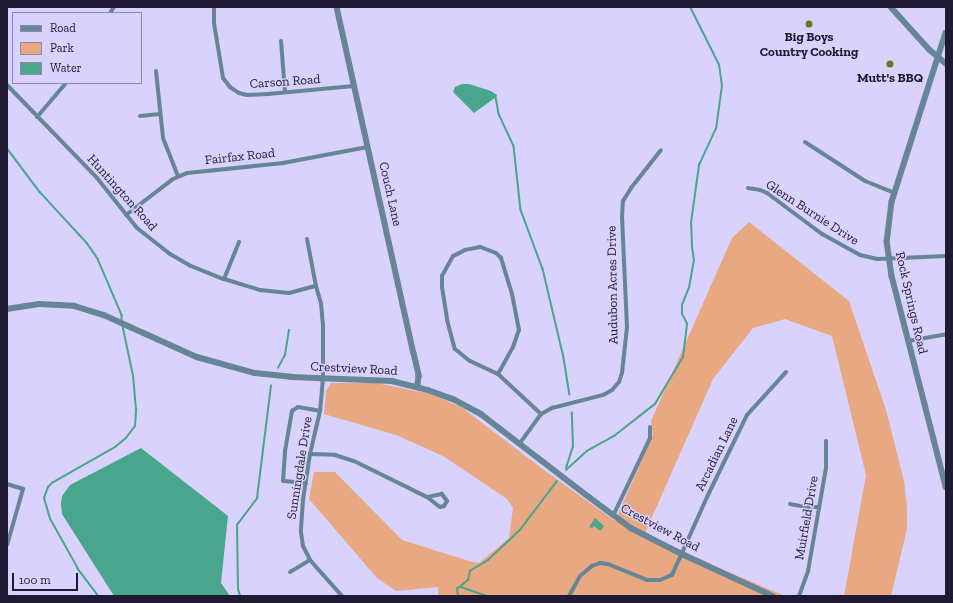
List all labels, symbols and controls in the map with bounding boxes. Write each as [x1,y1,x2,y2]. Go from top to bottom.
legend [12,12,142,84]
marker: Big Boys Country Cooking [804,19,814,29]
text: Road [50,21,76,35]
place label: Big Boys Country Cooking [760,30,858,61]
text: Park [50,41,74,55]
marker: Mutt's BBQ [885,59,895,69]
text: Water [50,61,82,75]
place label: Mutt's BBQ [857,70,923,86]
street label: Carson Road [249,72,321,92]
street label: Fairfax Road [204,146,276,168]
street label: Huntington Road [84,152,160,234]
street label: Couch Lane [375,160,405,228]
street label: Glenn Burnie Drive [763,177,861,249]
street label: Audubon Acres Drive [604,225,622,345]
street label: Rock Springs Road [892,250,930,356]
street label: Crestview Road [310,359,398,379]
street label: Arcadian Lane [692,414,742,494]
street label: Sunningdale Drive [284,415,316,521]
street label: Muirfield Drive [792,475,822,561]
street label: Crestview Road [618,501,702,555]
scale bar [14,565,80,591]
text: 100 m [19,573,51,587]

